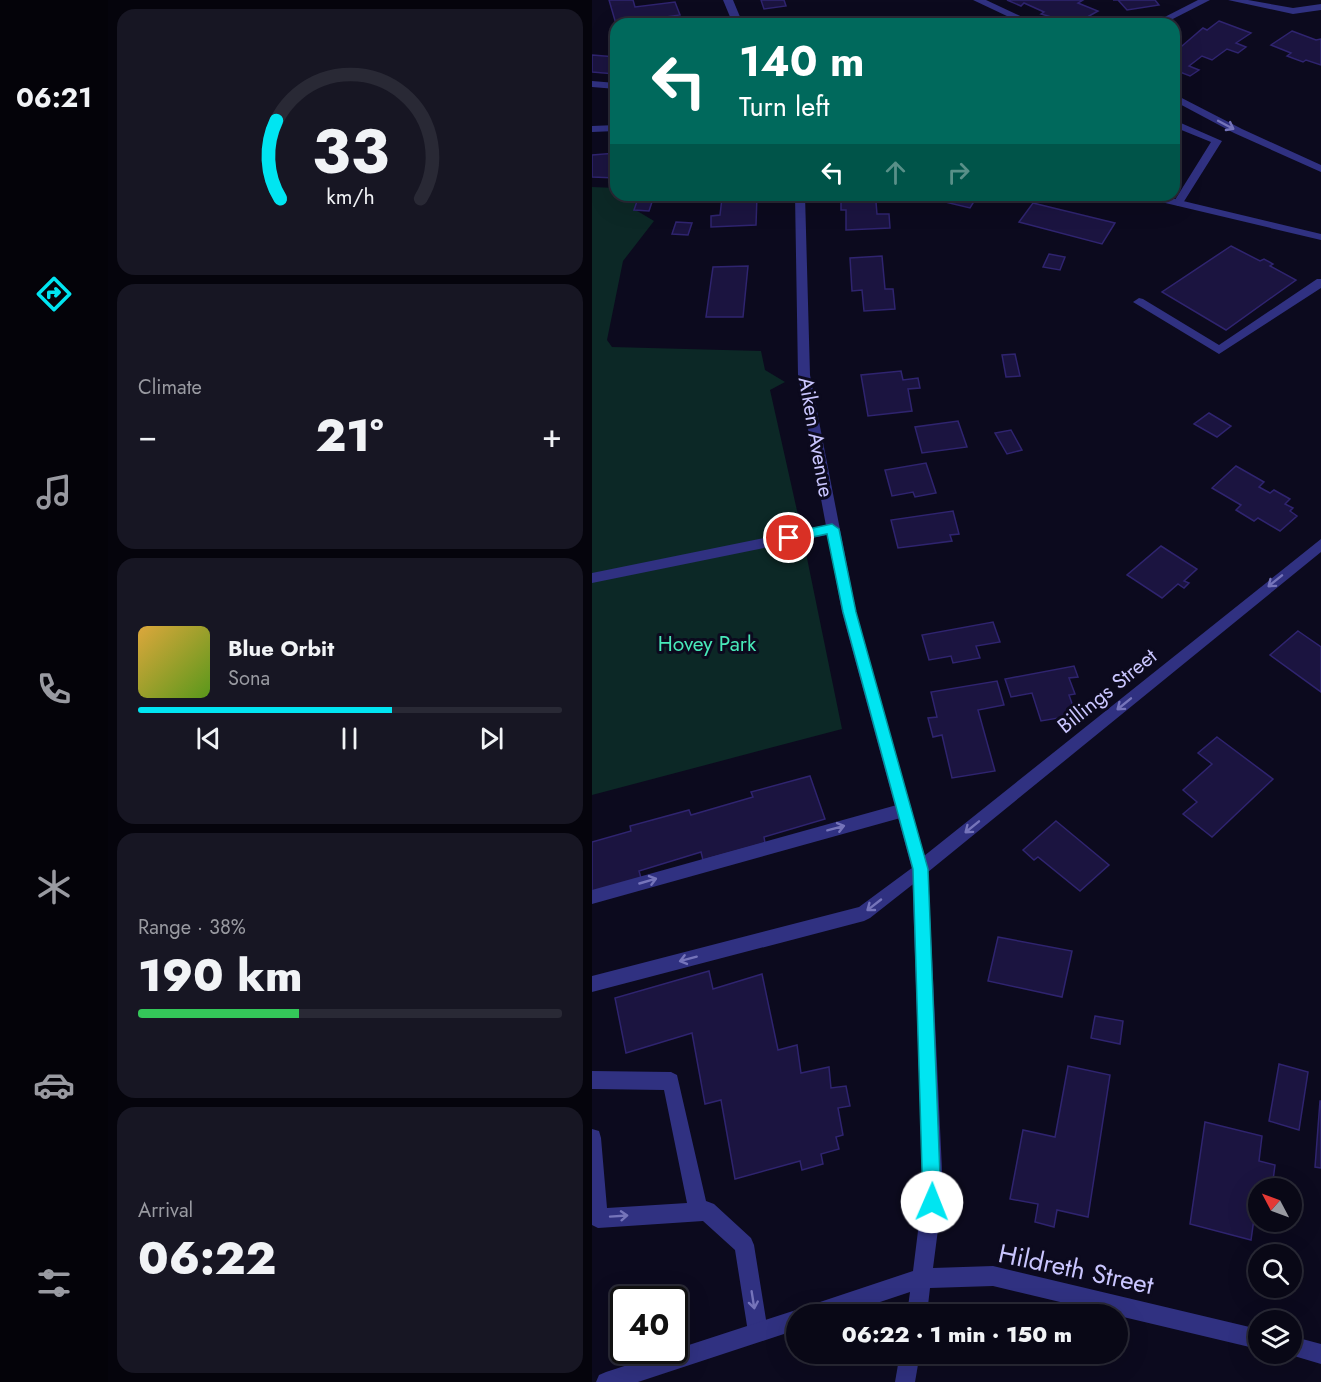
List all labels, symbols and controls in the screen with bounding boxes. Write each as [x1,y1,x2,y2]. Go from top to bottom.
text: 140 m [739,31,865,92]
icon: left [640,42,718,120]
text: 06:21 [16,78,92,117]
text: Turn left [739,87,829,126]
text: 33 [311,106,389,196]
one-way arrow [1216,120,1234,131]
icon: left [816,156,849,189]
icon: ahead [879,156,912,189]
icon: right [942,156,975,189]
text: km/h [326,181,374,212]
icon: directions [33,273,75,315]
text: Climate [138,373,202,402]
street label: Aiken Avenue [791,374,841,500]
text: 21° [316,403,384,468]
text: − [138,412,157,459]
text: + [542,412,562,459]
icon: music [33,471,75,513]
pin [763,512,814,563]
icon: arrive [772,521,805,554]
one-way arrow [1267,575,1283,588]
park label: Hovey Park [658,629,757,659]
text: Blue Orbit [228,632,334,664]
street label: Billings Street [1051,642,1163,740]
text: Sona [228,664,270,693]
icon: phone [33,668,75,710]
one-way arrow [1116,698,1132,711]
icon: previous [192,722,225,755]
icon: pause [333,722,366,755]
icon: next [475,722,508,755]
one-way arrow [965,820,980,834]
one-way arrow [826,822,845,833]
icon: climate [33,866,75,908]
one-way arrow [638,874,657,886]
one-way arrow [866,898,882,911]
text: Range · 38% [138,913,246,942]
text: 190 km [138,943,302,1008]
one-way arrow [678,954,697,965]
icon: car [33,1064,75,1106]
position arrow [900,1170,964,1234]
north arrow [1248,1178,1302,1232]
map controls [1248,1178,1302,1364]
text: Arrival [138,1196,193,1225]
one-way arrow [608,1211,628,1222]
text: 06:22 [138,1226,276,1291]
street label: Hildreth Street [995,1234,1158,1304]
button: search [1248,1244,1302,1298]
icon: filters [33,1262,75,1304]
speed limit sign: 40 [610,1286,688,1364]
one-way arrow [748,1290,759,1310]
button: layers [1248,1310,1302,1364]
text: 06:22 · 1 min · 150 m [842,1318,1072,1350]

